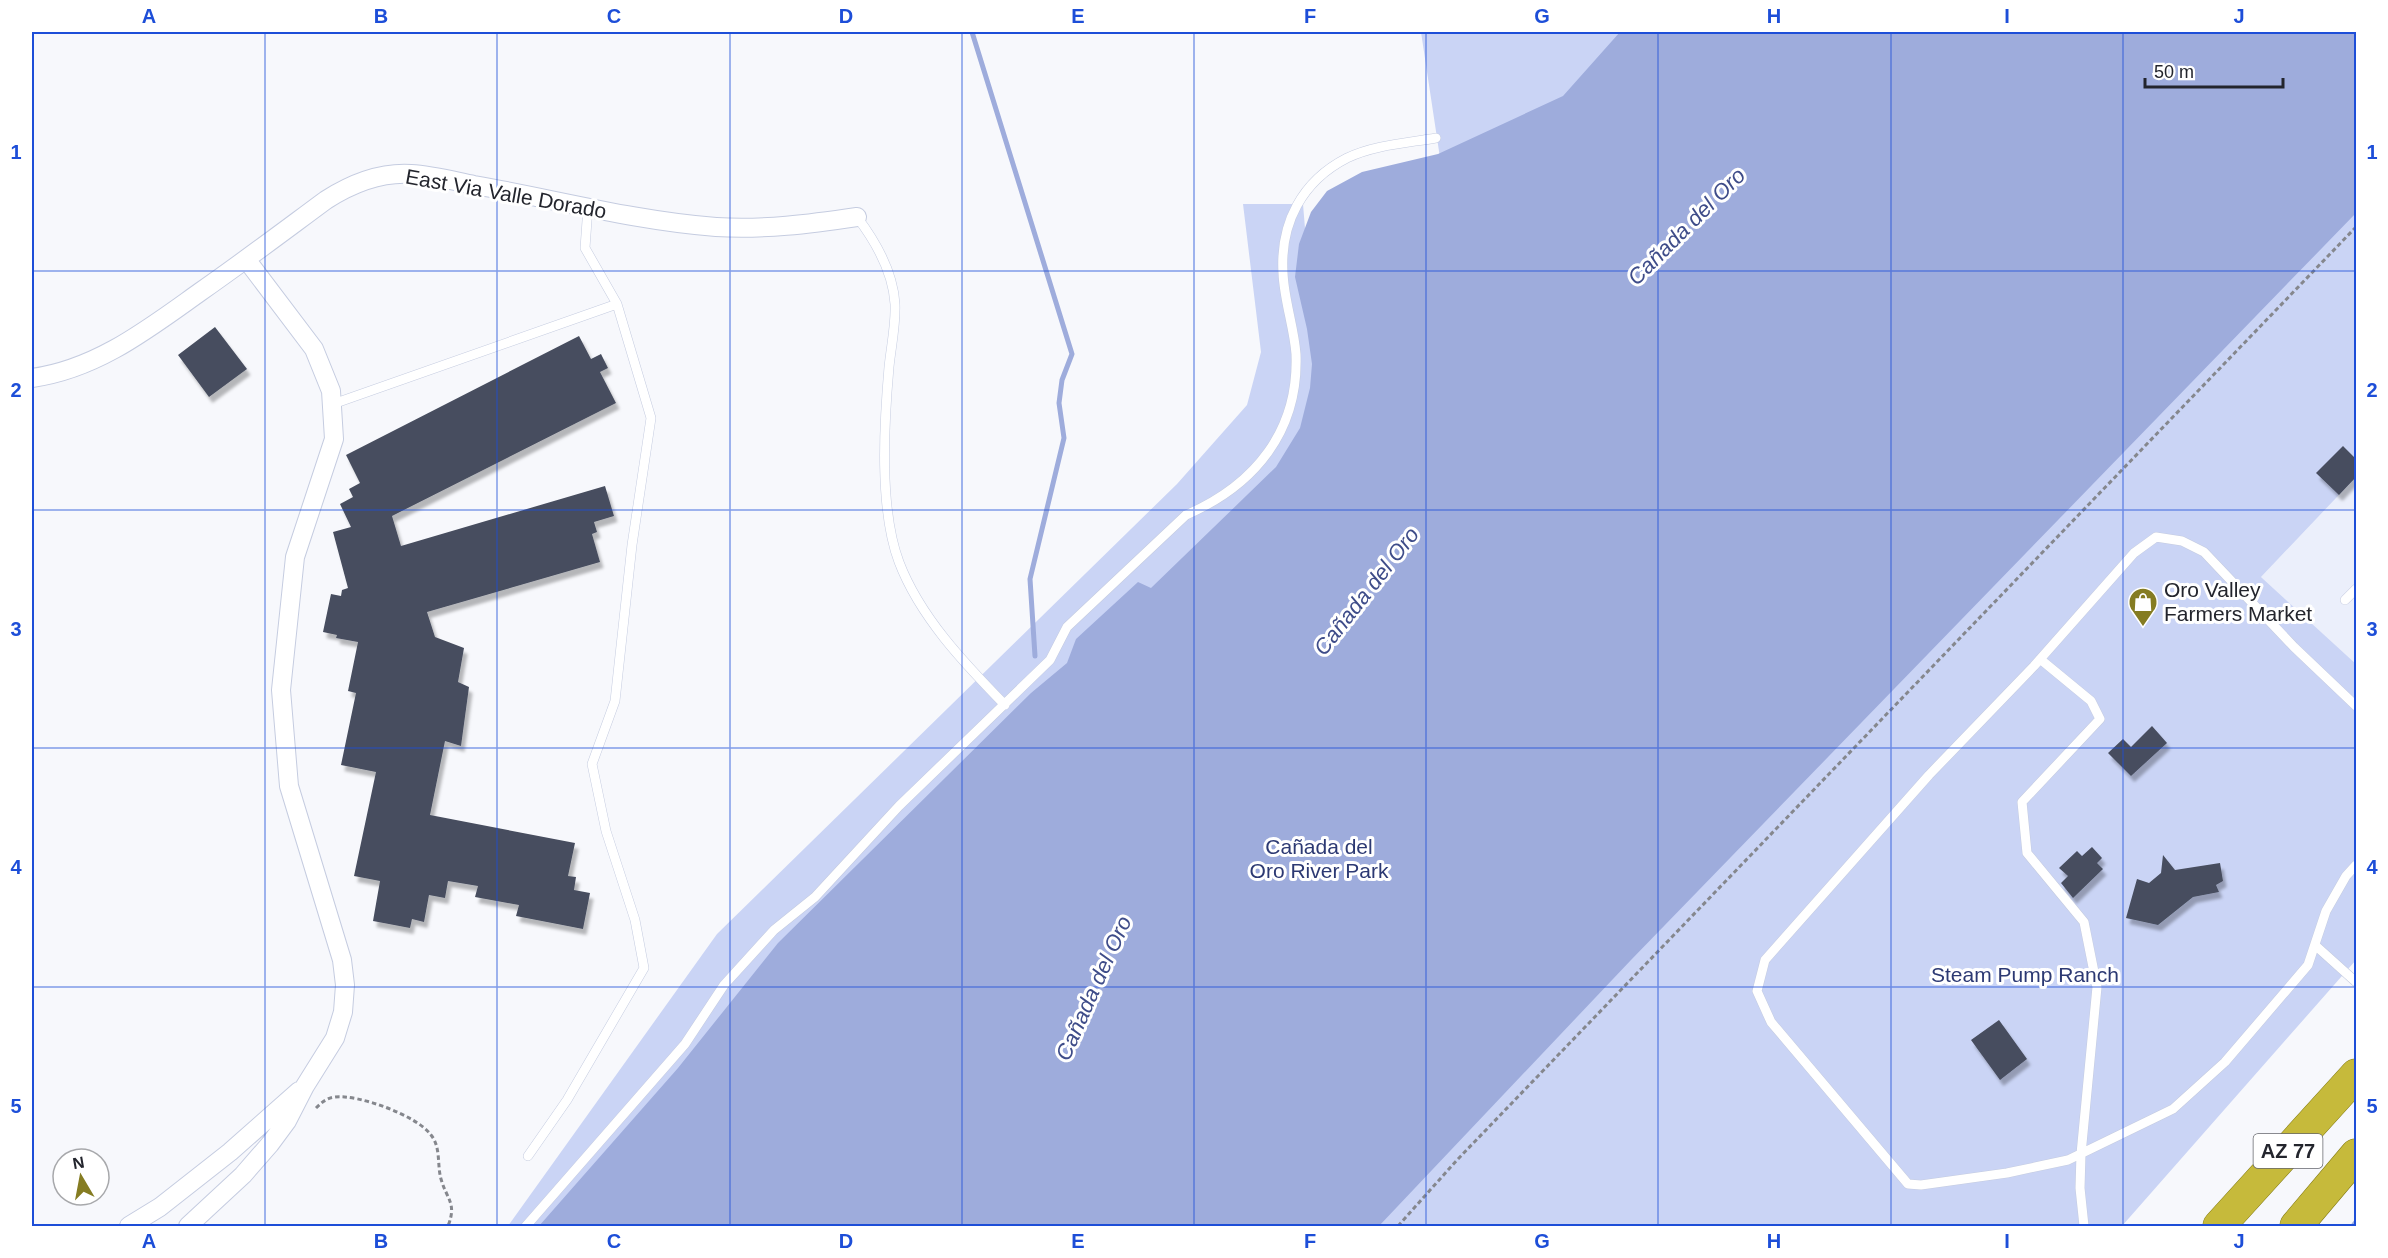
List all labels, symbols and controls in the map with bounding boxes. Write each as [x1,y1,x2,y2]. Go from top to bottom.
text: A [142,5,156,27]
text: B [374,5,388,27]
text: C [607,5,621,27]
text: D [839,5,853,27]
text: E [1071,5,1085,27]
text: F [1304,5,1316,27]
text: G [1534,5,1550,27]
text: H [1767,5,1781,27]
text: I [2004,5,2010,27]
text: J [2233,5,2245,27]
scale bar [2145,51,2283,89]
text: 50 m [2154,62,2194,82]
text: 1 [10,141,22,163]
text: 1 [2366,141,2378,163]
water label: Cañada del Oro [1623,163,1750,290]
street label: East Via Valle Dorado [404,165,608,223]
text: 2 [10,379,22,401]
text: 2 [2366,379,2378,401]
water label: Cañada del Oro [1309,522,1424,660]
place label: Oro Valley Farmers Market [2164,578,2312,625]
shop icon: Oro Valley Farmers Market [2127,586,2159,628]
text: 3 [10,618,22,640]
text: 3 [2366,618,2378,640]
park label: Cañada del Oro River Park [1250,835,1389,882]
text: 4 [10,856,22,878]
text: 4 [2366,856,2378,878]
water label: Cañada del Oro [1050,912,1136,1064]
park label: Steam Pump Ranch [1931,963,2119,986]
text: 5 [10,1095,22,1117]
text: 5 [2366,1095,2378,1117]
road number: AZ 77 [2254,1134,2322,1168]
north arrow [51,1147,111,1207]
text: N [71,1153,86,1172]
text: A [142,1230,156,1252]
text: B [374,1230,388,1252]
text: C [607,1230,621,1252]
text: D [839,1230,853,1252]
text: E [1071,1230,1085,1252]
text: F [1304,1230,1316,1252]
text: G [1534,1230,1550,1252]
text: H [1767,1230,1781,1252]
text: I [2004,1230,2010,1252]
text: J [2233,1230,2245,1252]

